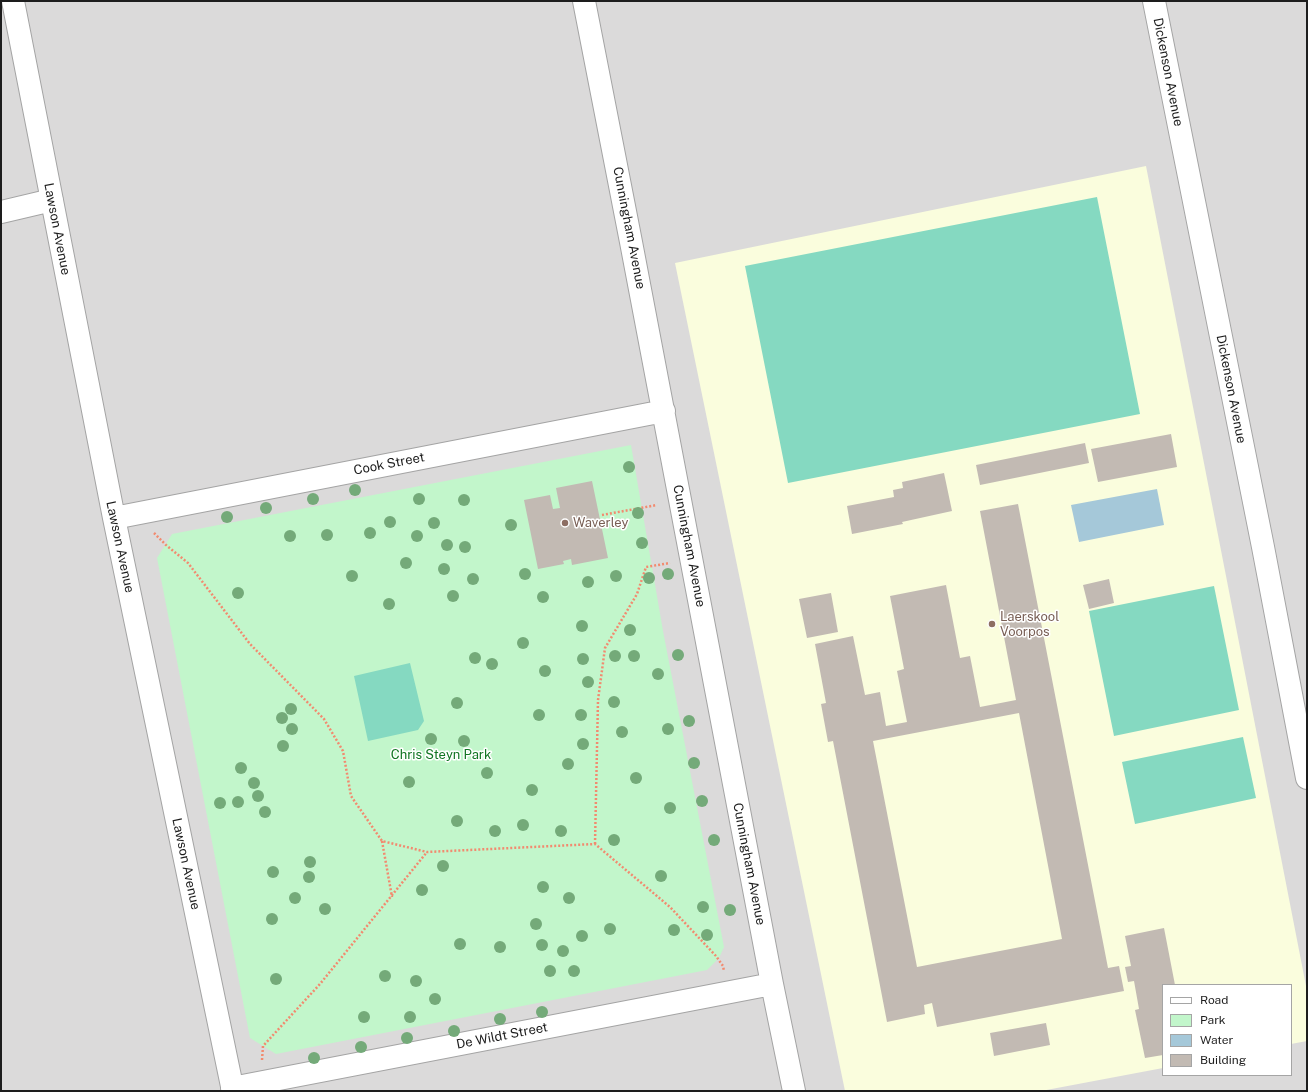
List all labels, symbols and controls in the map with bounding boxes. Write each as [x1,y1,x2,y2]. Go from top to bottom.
street label: Dickenson Avenue [1150,16,1186,128]
street label: Cunningham Avenue [609,166,649,290]
street label: Lawson Avenue [40,182,74,276]
street label: Dickenson Avenue [1213,333,1249,445]
street label: Cook Street [352,449,426,479]
street label: Cunningham Avenue [669,484,709,608]
street label: Lawson Avenue [103,500,137,594]
place label: Waverley [573,515,629,531]
marker: Waverley [560,518,570,528]
place label: Laerskool Voorpos [1000,609,1059,640]
marker: Laerskool Voorpos [987,619,997,629]
park label: Chris Steyn Park [391,747,491,763]
street label: Cunningham Avenue [729,802,769,926]
street label: Lawson Avenue [169,817,203,911]
legend [1162,984,1292,1076]
text: Road [1200,993,1228,1007]
text: Park [1200,1013,1226,1027]
street label: De Wildt Street [455,1019,549,1053]
text: Water [1200,1033,1233,1047]
text: Building [1200,1053,1246,1067]

